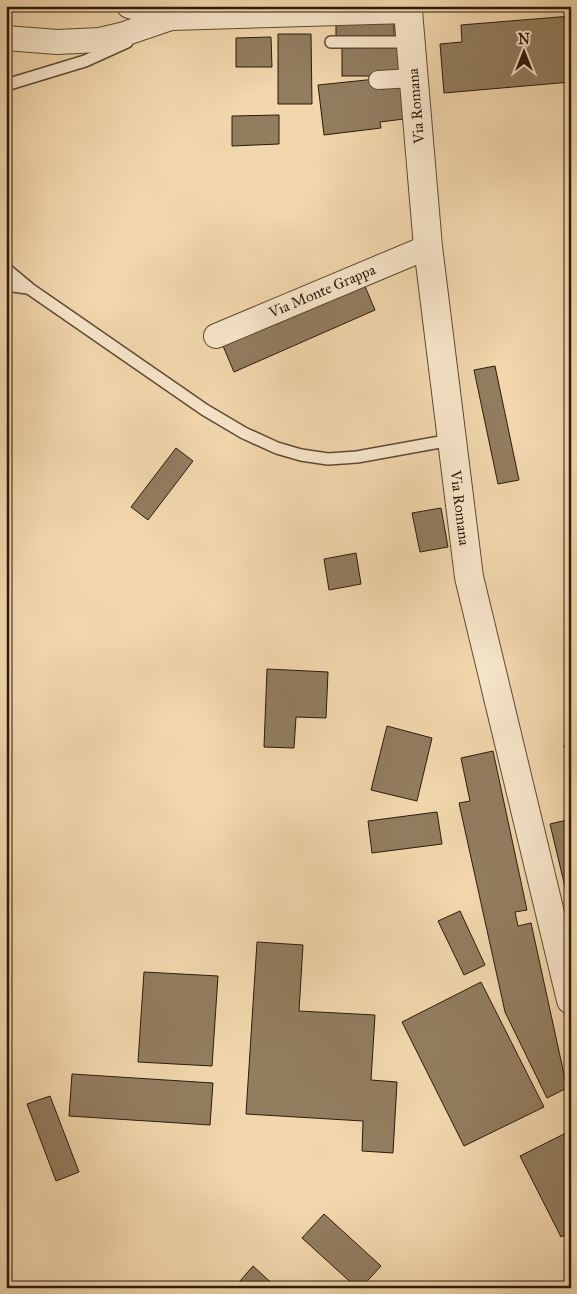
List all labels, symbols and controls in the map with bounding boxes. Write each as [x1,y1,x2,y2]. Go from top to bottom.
north arrow [500,28,550,78]
text: N [518,31,530,48]
street label: Via Romana [404,67,428,145]
street label: Via Monte Grappa [265,260,379,322]
street label: Via Romana [446,468,474,547]

